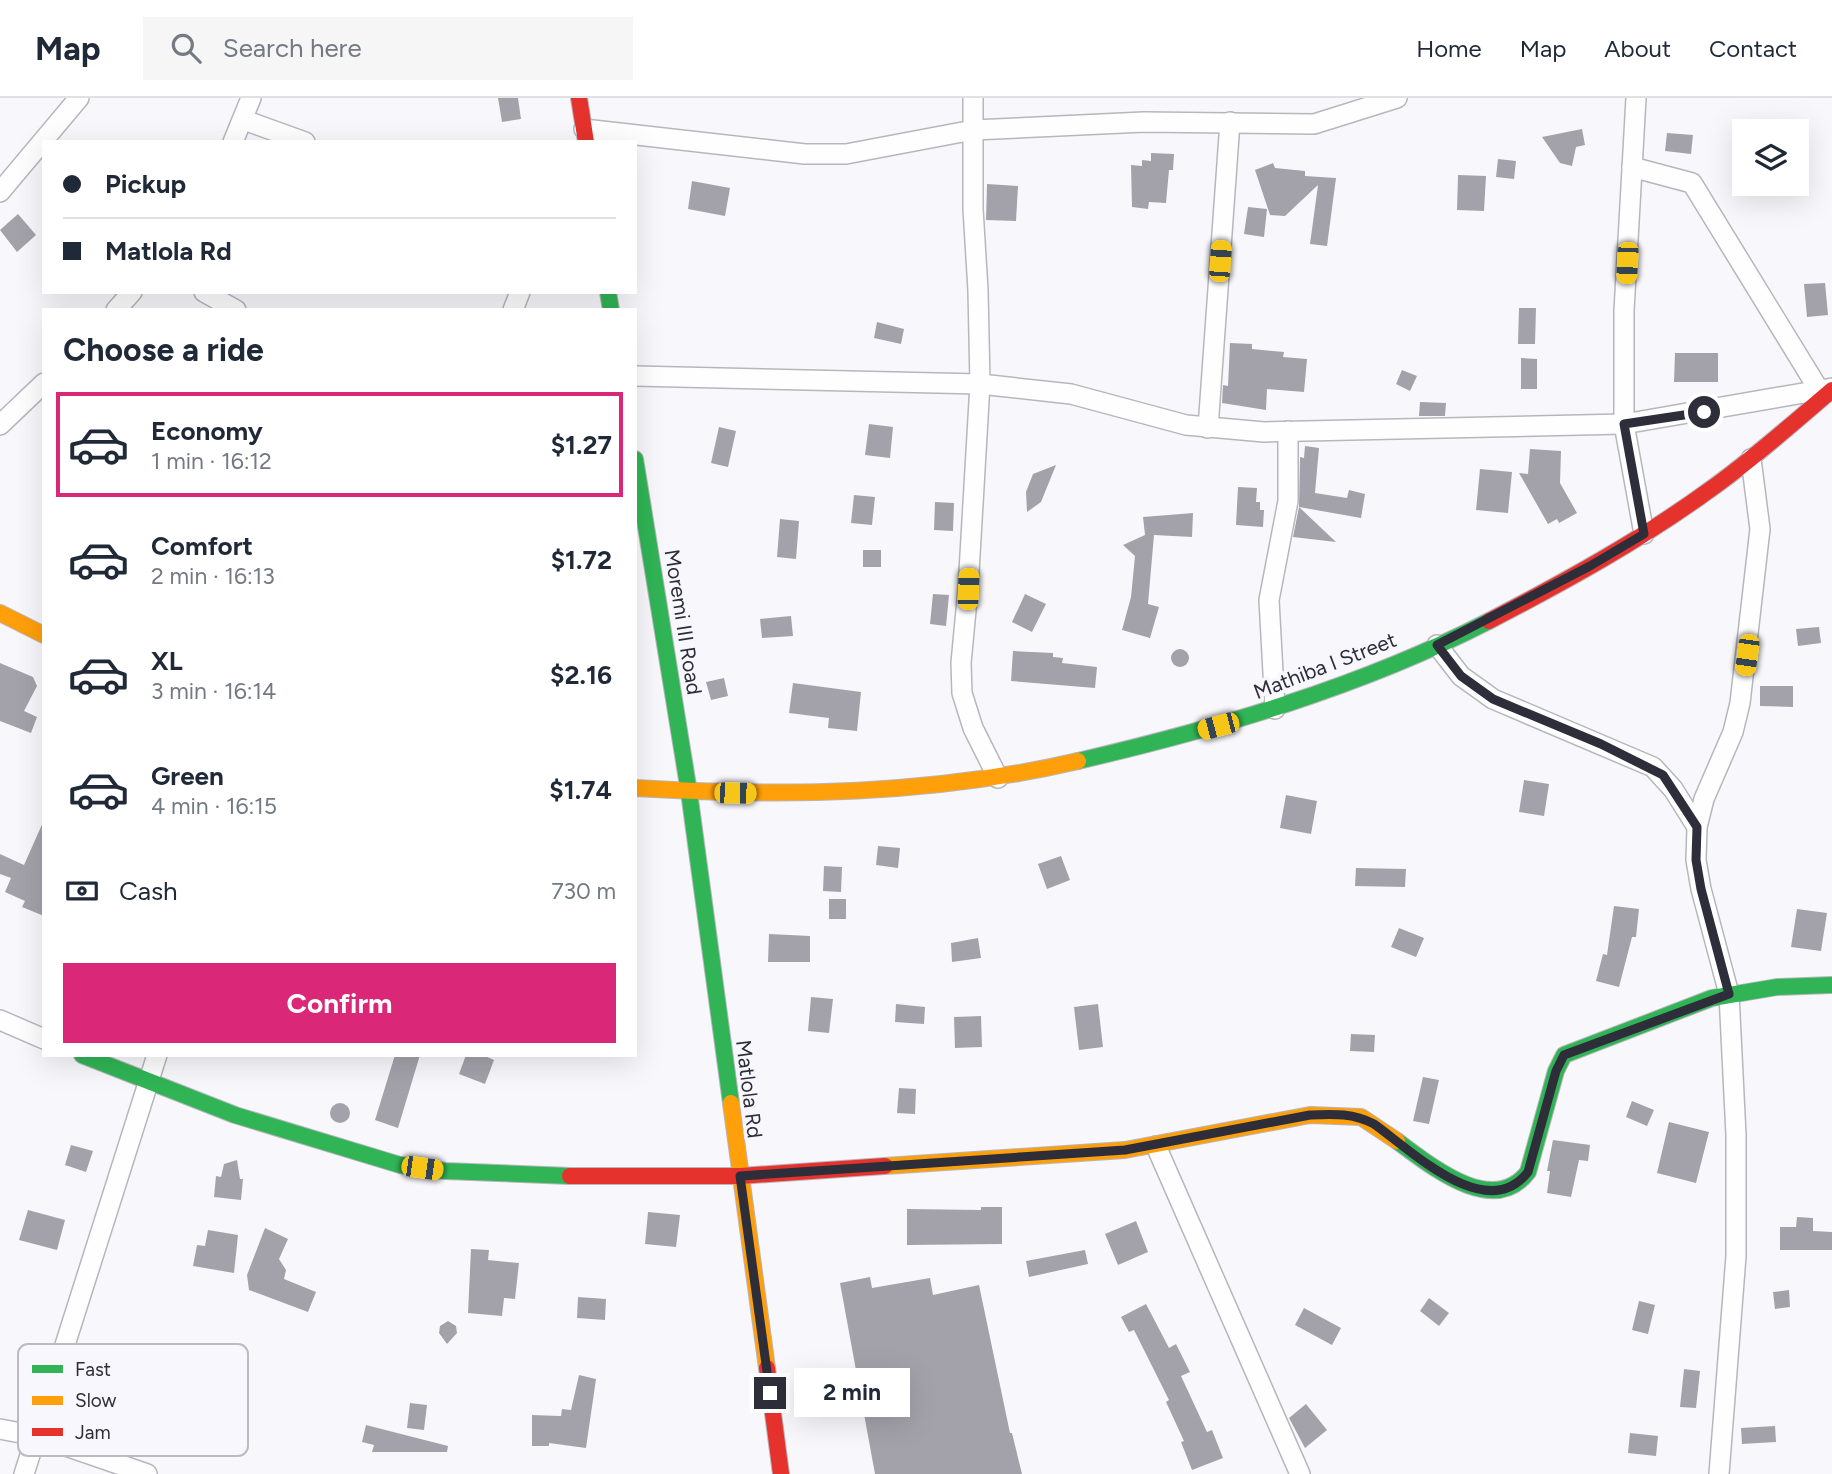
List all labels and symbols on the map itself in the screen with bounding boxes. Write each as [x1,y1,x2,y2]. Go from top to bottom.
car [1209,239,1232,283]
car [1616,241,1639,285]
route start [1688,396,1720,428]
street label: Moremi III Road [660,547,707,696]
car [957,568,980,610]
street label: Mathiba I Street [1250,627,1400,704]
car [1734,633,1761,677]
car [1195,710,1242,742]
car [714,782,757,804]
street label: Matlola Rd [731,1038,768,1140]
car [400,1155,445,1181]
legend [18,1344,248,1456]
text: Fast [75,1358,111,1381]
callout: 2 min [794,1368,910,1418]
route end [754,1377,786,1409]
text: Slow [75,1389,117,1412]
text: Jam [75,1421,111,1444]

